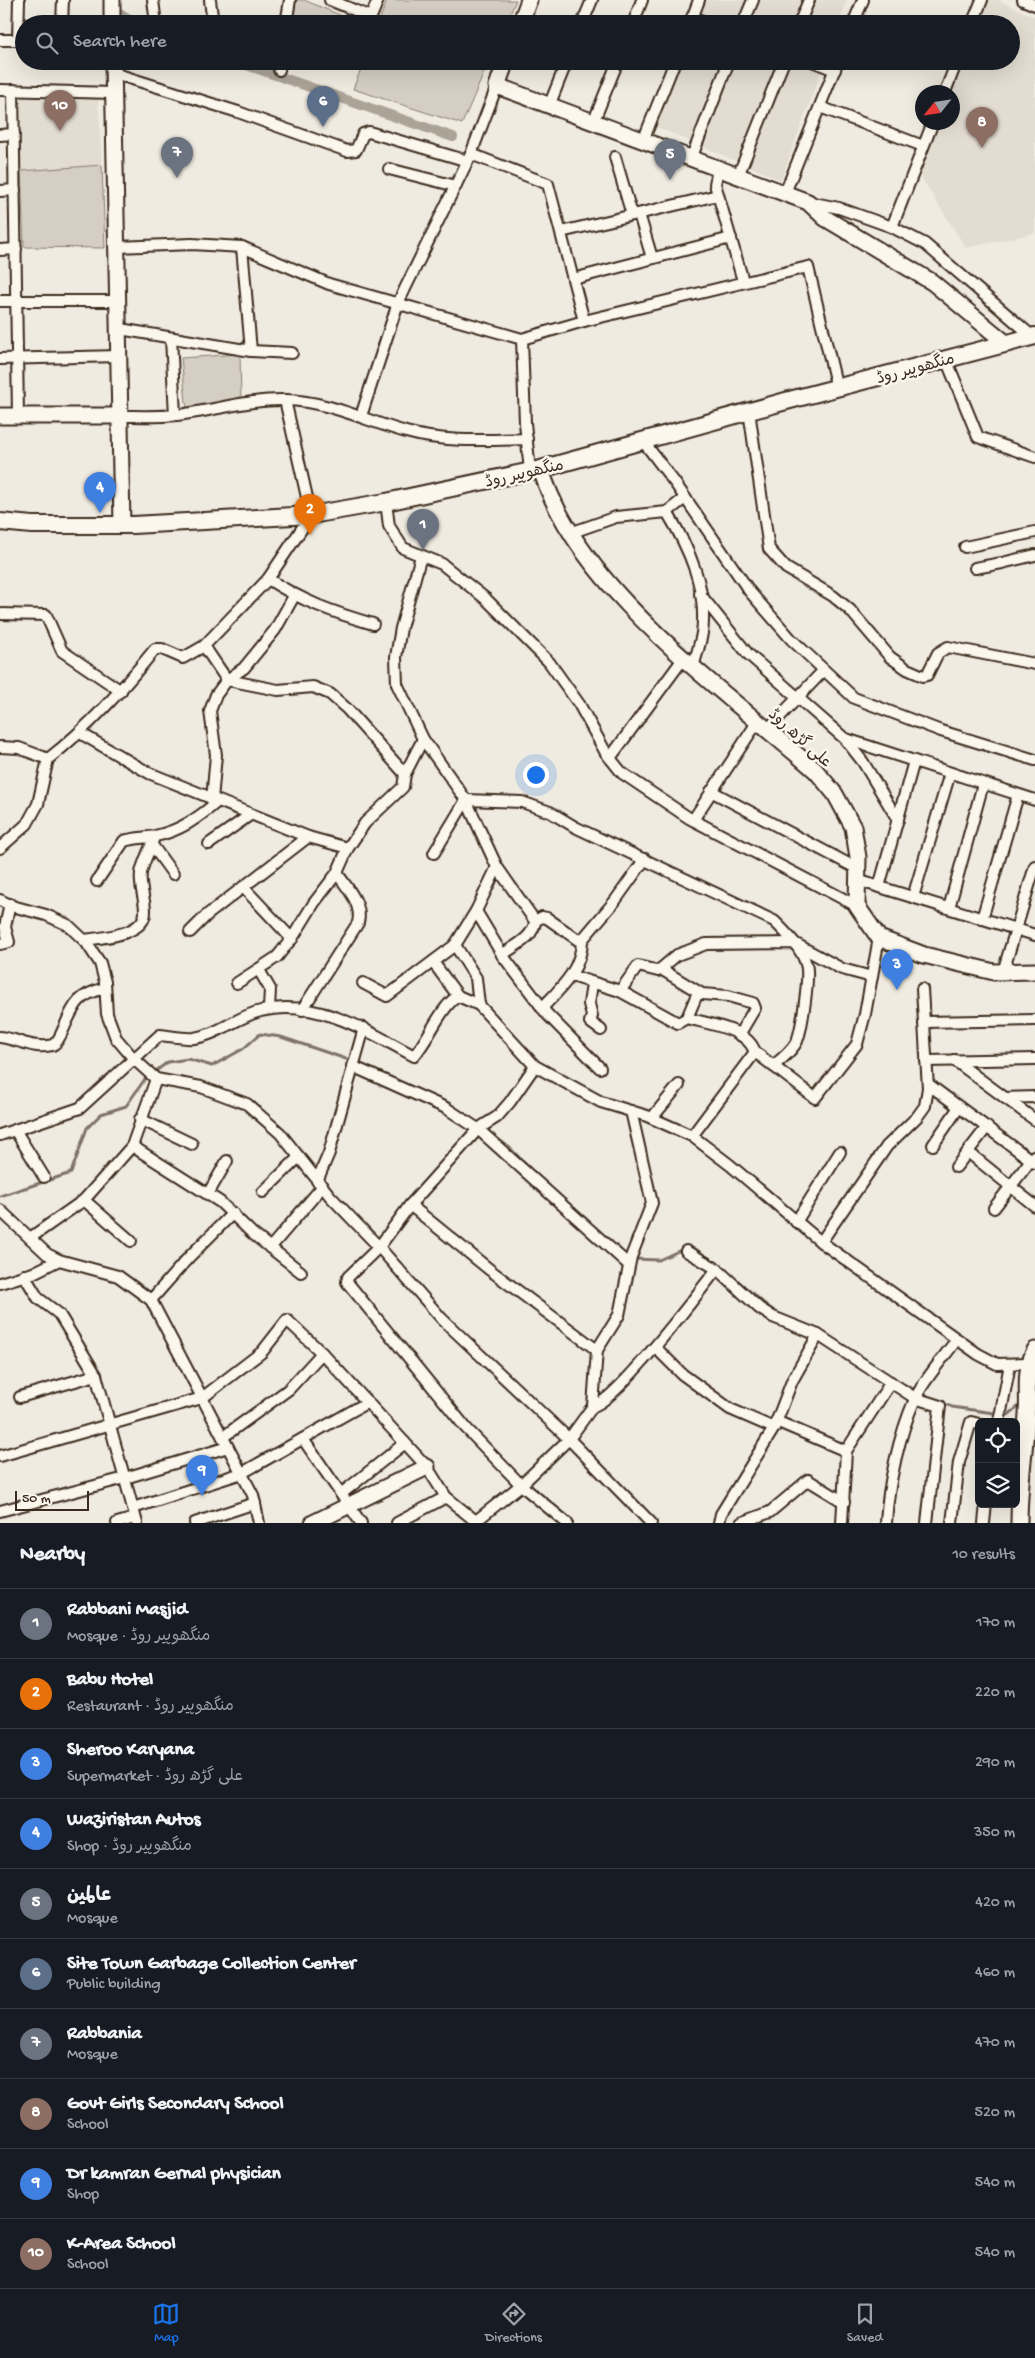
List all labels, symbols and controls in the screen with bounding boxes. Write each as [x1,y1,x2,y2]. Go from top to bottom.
search box [15,15,1020,70]
icon: search [33,29,61,57]
text: Search here [73,31,167,54]
north arrow [915,85,960,130]
pin: 6 [307,86,339,127]
pin: 10 [44,90,76,131]
pin: 8 [966,107,998,148]
pin: 7 [161,137,193,178]
pin: 5 [654,139,686,180]
street label: منگھوپیر روڈ [874,348,957,390]
street label: منگھوپیر روڈ [483,454,566,494]
pin: 4 [84,472,116,513]
pin: 2 [294,494,326,535]
pin: 1 [407,509,439,550]
street label: علی گڑھ روڈ [763,704,836,773]
your location [523,762,549,788]
pin: 3 [881,949,913,990]
map controls [975,1418,1020,1508]
button: locate [975,1418,1020,1463]
pin: 9 [186,1455,218,1496]
button: layers [975,1463,1020,1508]
scale bar [15,1488,89,1511]
text: 50 m [22,1491,51,1508]
text: Nearby [20,1543,85,1568]
text: 10 results [952,1546,1015,1565]
text: Rabbani Masjid [67,1599,187,1622]
text: 1 [33,1614,39,1633]
text: 170 m [976,1614,1015,1633]
text: Mosque · منگھوپیر روڈ [67,1628,210,1647]
text: Babu Hotel [67,1669,153,1692]
text: 2 [32,1684,40,1703]
text: 220 m [975,1684,1015,1703]
text: Restaurant · منگھوپیر روڈ [67,1698,234,1717]
text: Sheroo Karyana [67,1739,194,1762]
text: 3 [32,1754,40,1773]
text: 290 m [975,1754,1015,1773]
text: Supermarket · علی گڑھ روڈ [67,1768,243,1787]
text: Waziristan Autos [67,1809,201,1832]
text: 4 [32,1824,40,1843]
text: 350 m [974,1824,1015,1843]
text: Shop · منگھوپیر روڈ [67,1838,192,1857]
text: عالمین [67,1885,111,1908]
text: 5 [32,1894,40,1913]
text: 420 m [975,1894,1015,1913]
text: Mosque [67,1910,118,1929]
text: Site Town Garbage Collection Center [67,1953,356,1976]
text: 6 [32,1964,40,1983]
text: 460 m [975,1964,1015,1983]
text: Public building [67,1976,161,1995]
text: Rabbania [67,2023,142,2046]
text: 7 [32,2034,40,2053]
text: 470 m [975,2034,1015,2053]
text: Mosque [67,2046,118,2065]
text: Govt Girls Secondary School [67,2093,284,2116]
text: 8 [32,2104,40,2123]
text: 520 m [975,2104,1015,2123]
text: School [67,2116,109,2135]
text: Dr kamran Gernal physician [67,2163,281,2186]
text: 9 [32,2174,40,2193]
text: 540 m [975,2174,1015,2193]
text: Shop [67,2186,99,2205]
text: K-Area School [67,2233,176,2256]
text: 10 [28,2244,44,2263]
text: 540 m [975,2244,1015,2263]
text: School [67,2256,109,2275]
tab: Map [152,2300,180,2347]
tab: Directions [485,2300,542,2347]
tab: Saved [847,2300,883,2347]

